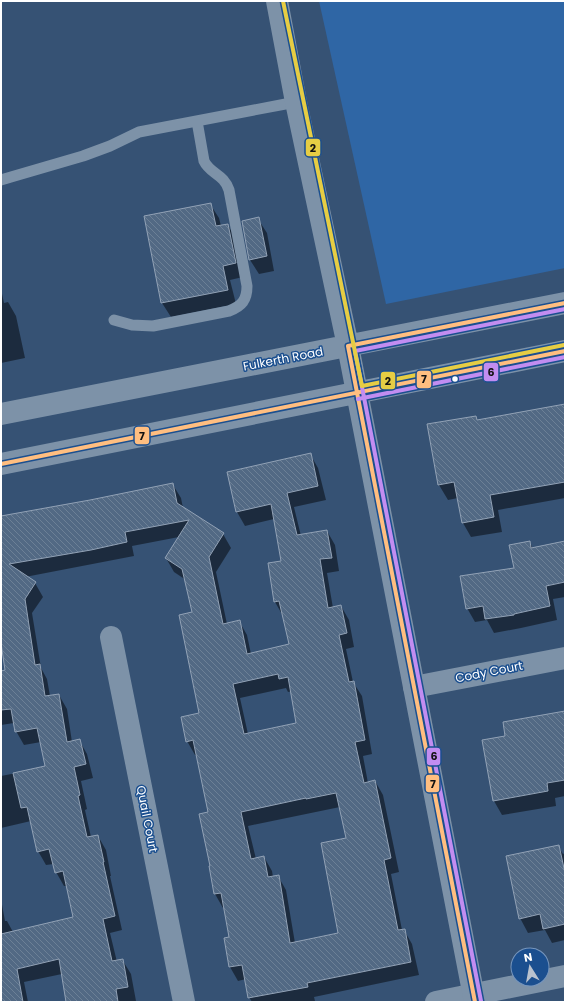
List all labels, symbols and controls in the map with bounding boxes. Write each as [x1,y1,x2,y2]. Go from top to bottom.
line badge: 2 [305,138,321,157]
text: 2 [310,140,316,156]
street label: Fulkerth Road [241,342,324,375]
line badge: 6 [483,362,499,382]
text: 6 [487,364,495,380]
line badge: 7 [416,370,432,389]
line badge: 2 [380,371,396,390]
text: 7 [421,371,427,387]
text: 2 [385,373,391,389]
unlabelled marker [450,374,460,384]
line badge: 7 [134,426,150,445]
text: 7 [139,428,145,444]
street label: Cody Court [454,657,524,686]
line badge: 6 [426,747,441,766]
text: 6 [430,748,438,764]
line badge: 7 [425,774,440,793]
text: 7 [430,776,436,792]
street label: Quail Court [133,784,162,854]
north arrow [510,947,550,987]
text: N [523,949,534,966]

